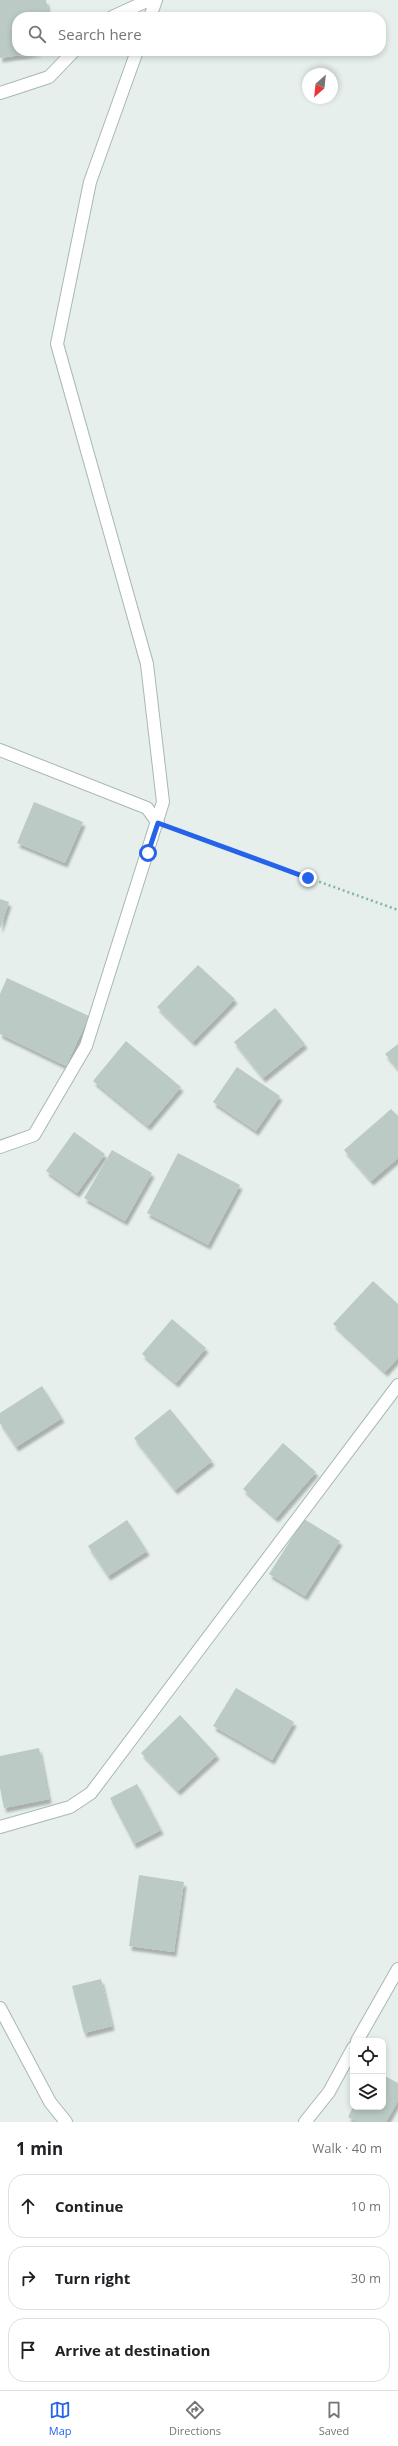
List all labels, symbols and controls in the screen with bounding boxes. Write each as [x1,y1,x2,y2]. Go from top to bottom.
search box [12,12,386,56]
icon: search [26,23,48,45]
text: Search here [58,24,142,44]
north arrow [302,68,338,104]
route start [139,844,157,862]
route end [299,869,317,887]
map controls [350,2038,386,2110]
button: locate [350,2038,386,2074]
button: layers [350,2074,386,2110]
text: 1 min [16,2137,63,2160]
text: Walk · 40 m [312,2139,382,2157]
icon: ahead [17,2195,39,2217]
text: Continue [55,2196,123,2216]
text: 10 m [351,2197,381,2215]
icon: right [17,2267,39,2289]
text: Turn right [55,2268,130,2288]
text: 30 m [351,2269,381,2287]
icon: arrive [17,2339,39,2361]
text: Arrive at destination [55,2340,210,2360]
tab: Map [49,2399,72,2438]
tab: Directions [169,2399,221,2438]
tab: Saved [319,2399,349,2438]

